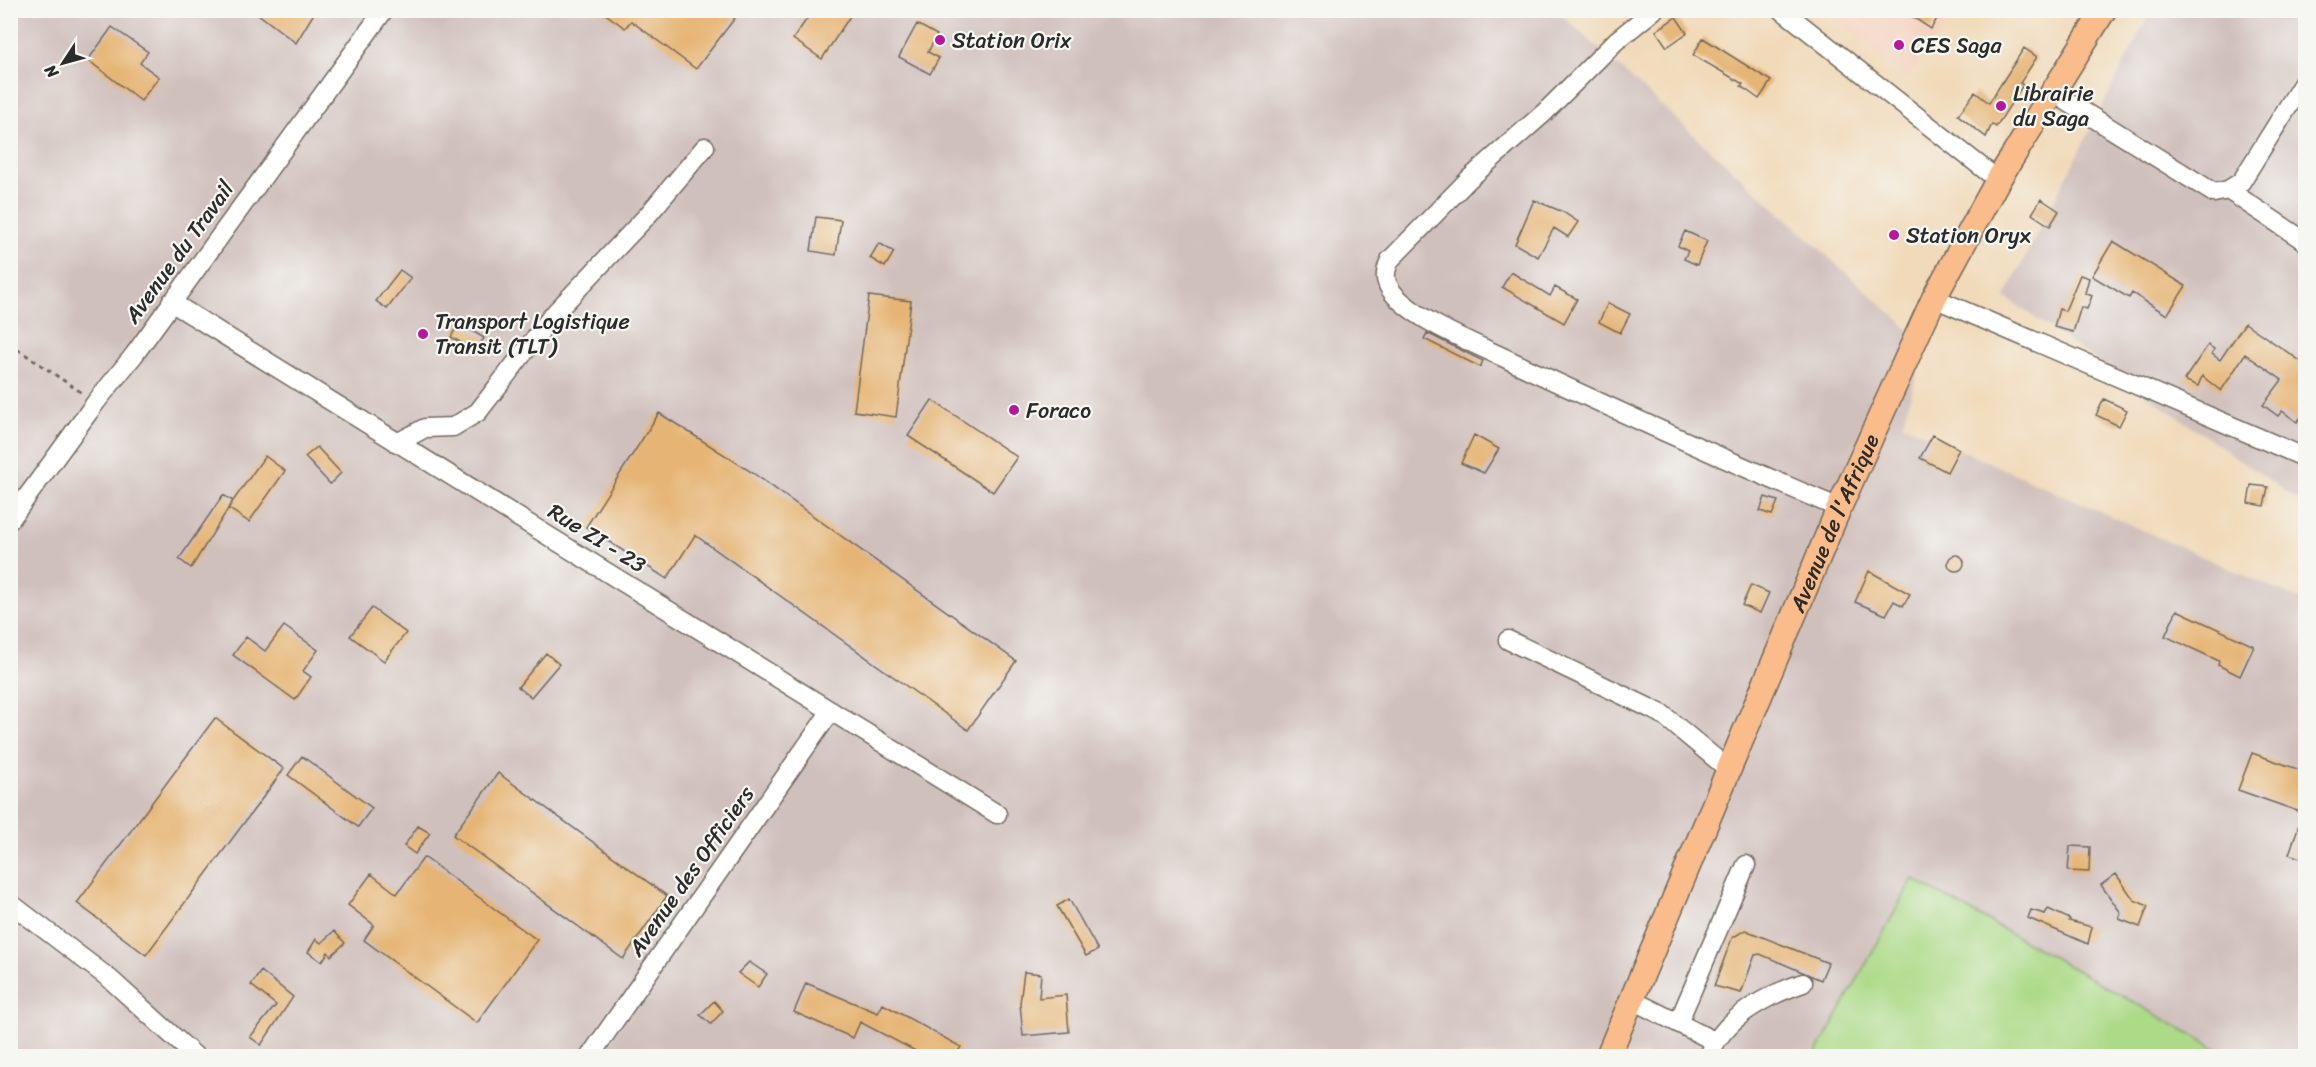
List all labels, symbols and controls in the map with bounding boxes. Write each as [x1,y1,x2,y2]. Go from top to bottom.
place label: Station Orix [952,21,1072,60]
place label: CES Saga [1911,26,2002,65]
north arrow [33,33,93,93]
marker: Station Orix [933,33,947,47]
marker: CES Saga [1892,38,1906,52]
text: N [36,58,67,85]
place label: Librairie du Saga [2013,74,2094,138]
marker: Librairie du Saga [1994,99,2008,113]
street label: Avenue du Travail [113,172,245,333]
place label: Station Oryx [1906,216,2031,255]
marker: Station Oryx [1887,228,1901,242]
place label: Transport Logistique Transit (TLT) [435,302,630,366]
marker: Transport Logistique Transit (TLT) [416,327,430,341]
place label: Foraco [1026,391,1091,430]
marker: Foraco [1007,403,1021,417]
street label: Avenue de l'Afrique [1777,427,1890,619]
street label: Rue ZI - 23 [540,492,654,584]
street label: Avenue des Officiers [617,777,765,965]

